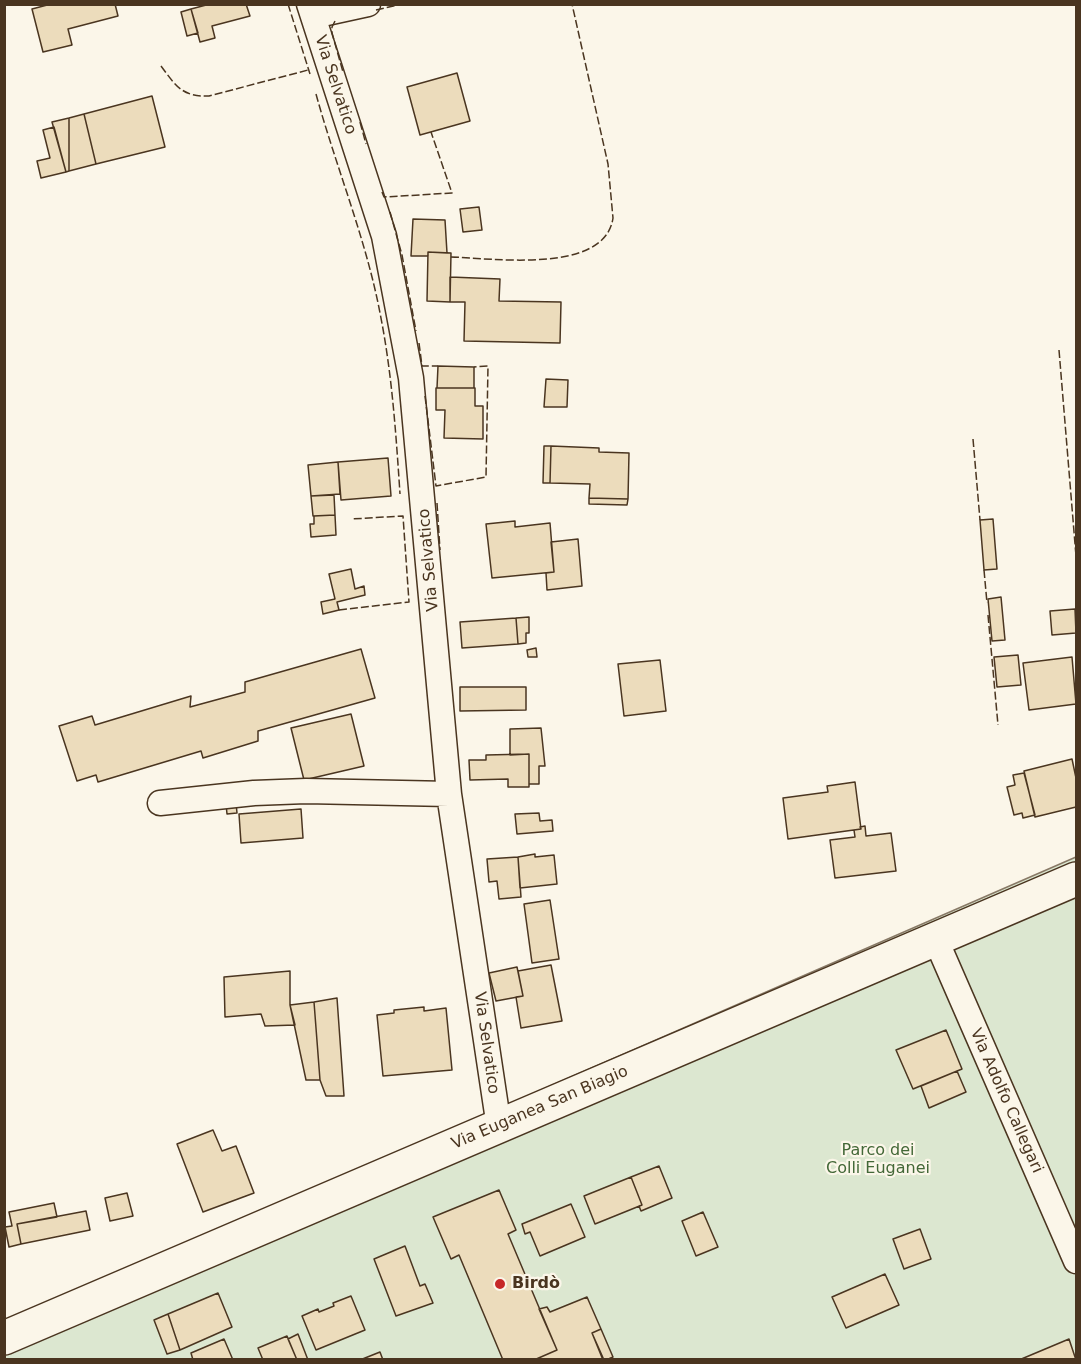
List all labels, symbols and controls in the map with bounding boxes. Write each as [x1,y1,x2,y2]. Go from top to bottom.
street label: Via Selvatico [310,33,360,137]
street label: Via Selvatico [415,508,443,612]
street label: Via Selvatico [469,991,503,1095]
street label: Via Adolfo Callegari [965,1026,1047,1176]
street label: Via Euganea San Biagio [449,1062,631,1154]
park label: Parco dei Colli Euganei [826,1141,930,1179]
place label: Birdò [512,1274,560,1294]
marker: Birdò [493,1277,507,1291]

